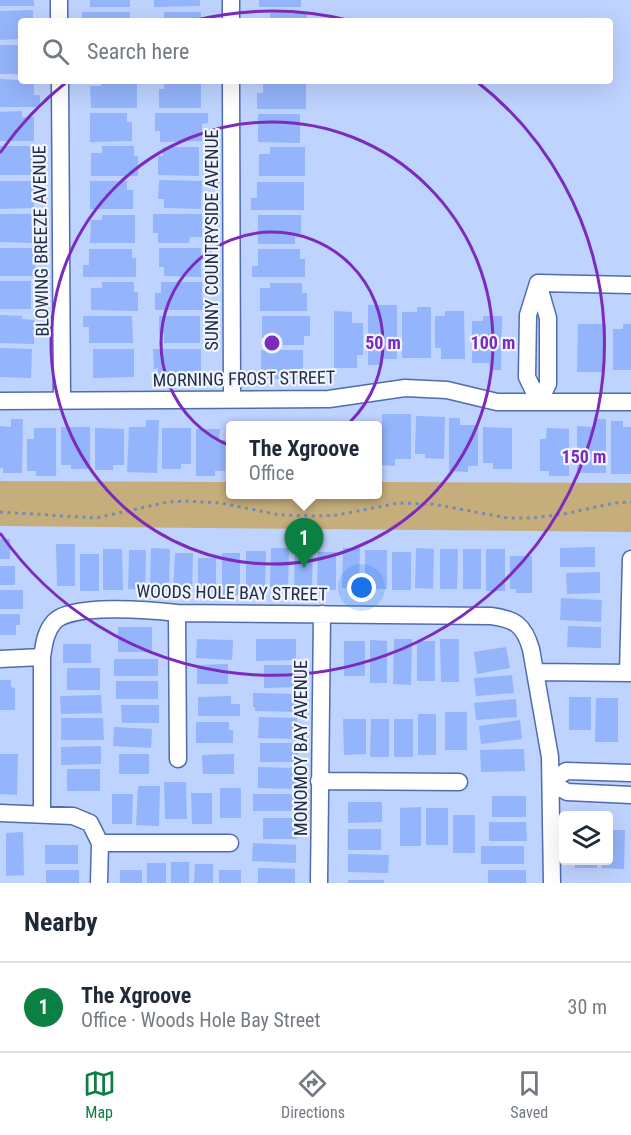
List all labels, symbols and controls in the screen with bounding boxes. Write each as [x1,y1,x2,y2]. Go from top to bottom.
search box [18,18,613,84]
icon: search [39,35,72,68]
text: Search here [87,39,189,64]
street label: SUNNY COUNTRYSIDE AVENUE [201,129,222,350]
street label: BLOWING BREEZE AVENUE [28,145,53,337]
text: 50 m [365,332,401,353]
text: 100 m [471,332,515,353]
centre of rings [262,333,282,353]
street label: MORNING FROST STREET [152,366,336,391]
popup [226,421,382,499]
text: The Xgroove [249,436,359,461]
text: 150 m [562,446,606,467]
text: Office [249,461,294,485]
pin: 1 [284,518,324,568]
your location [347,573,376,602]
street label: WOODS HOLE BAY STREET [136,580,328,605]
street label: MONOMOY BAY AVENUE [290,660,311,836]
map controls [559,811,613,865]
button: layers [559,811,613,865]
text: Nearby [24,907,98,937]
text: The Xgroove [81,983,191,1008]
text: 1 [38,995,49,1019]
text: 30 m [568,995,607,1019]
text: Office · Woods Hole Bay Street [81,1008,320,1032]
tab: Map [83,1067,116,1122]
tab: Directions [281,1067,345,1122]
tab: Saved [510,1067,548,1122]

